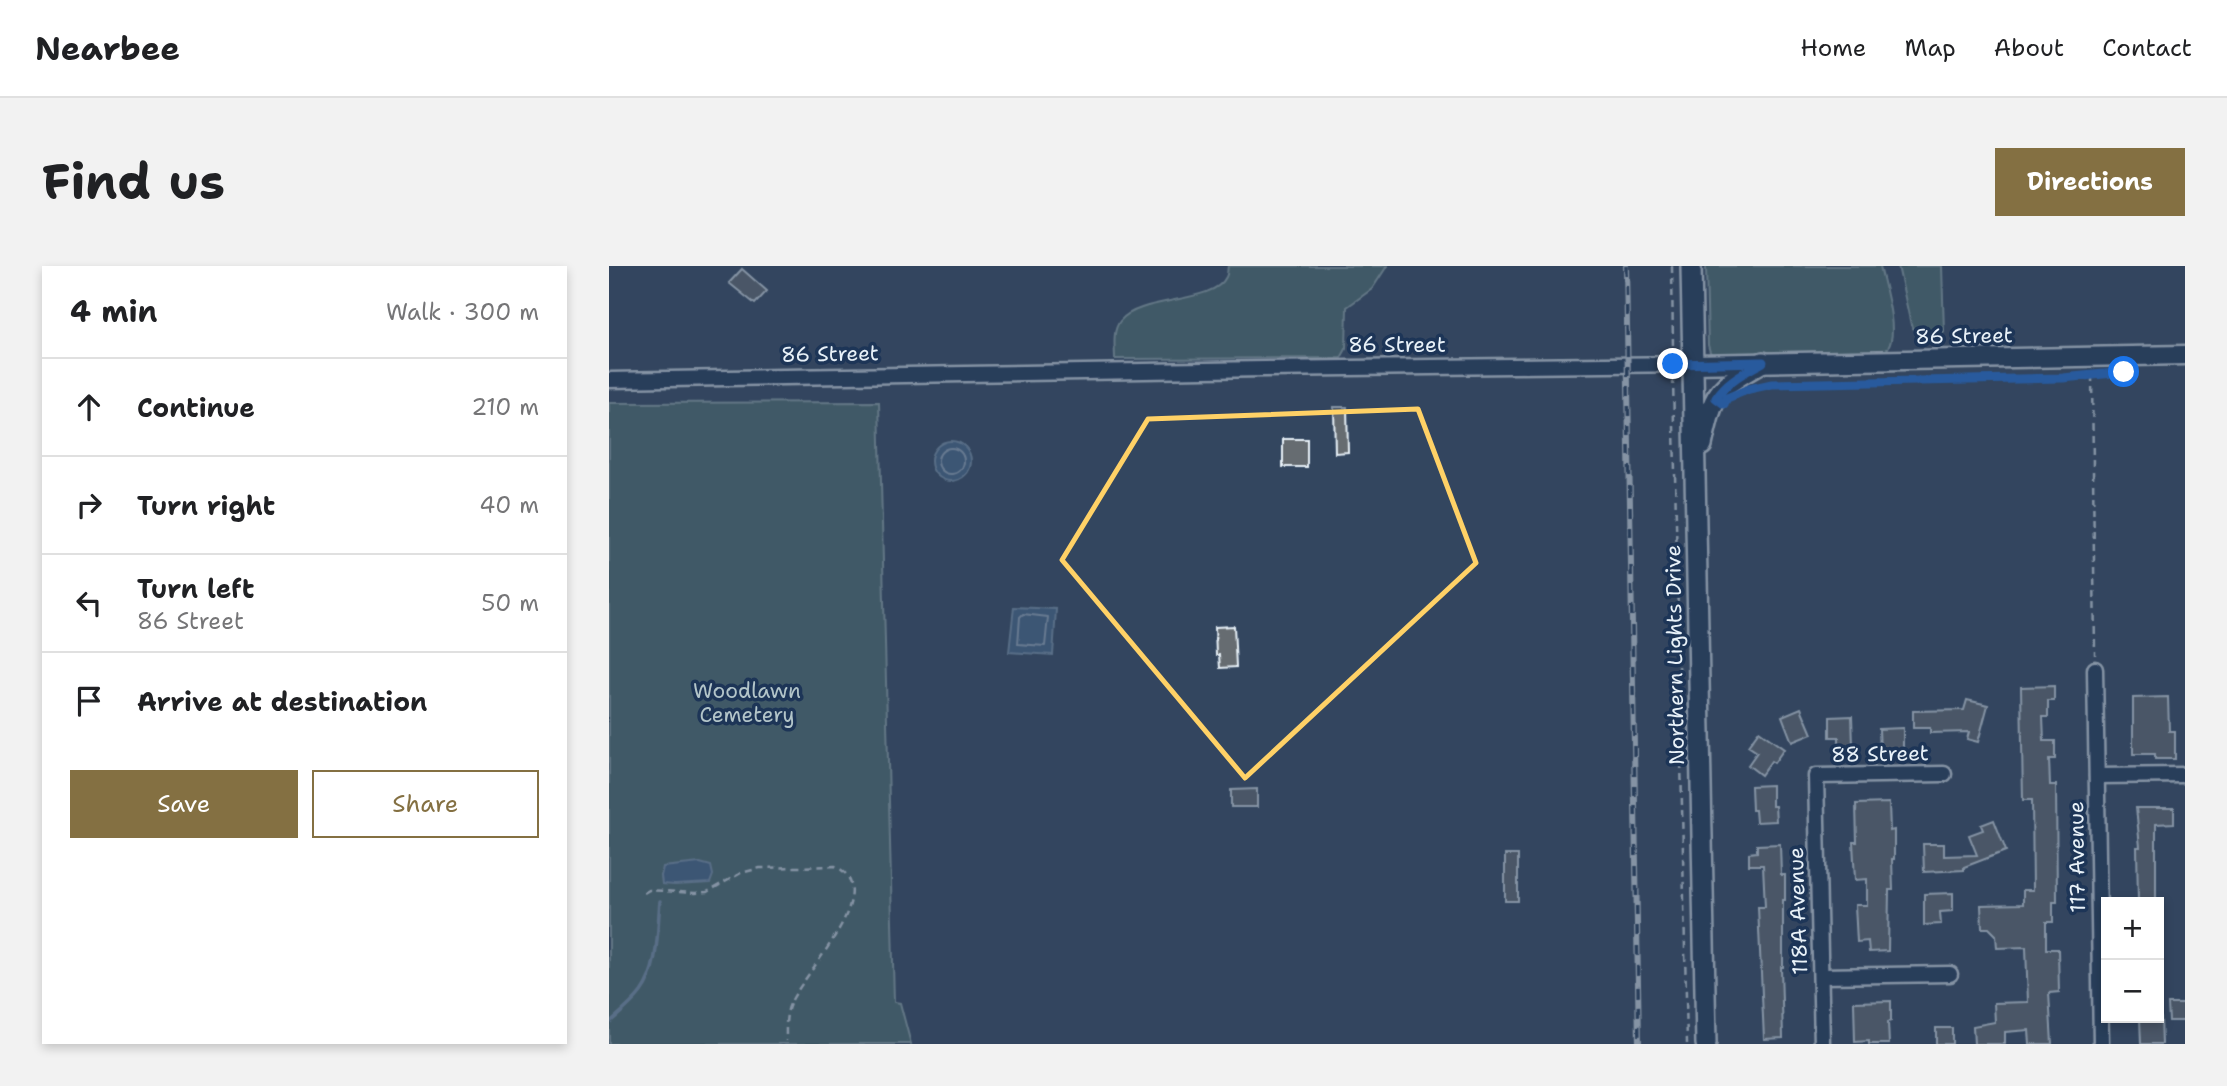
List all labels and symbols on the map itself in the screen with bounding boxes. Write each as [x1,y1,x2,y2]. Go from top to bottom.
street label: 86 Street [1915,321,2013,351]
street label: 86 Street [1348,331,1446,359]
street label: 86 Street [781,339,879,369]
route end [1657,348,1688,379]
route start [2108,356,2139,387]
street label: Northern Lights Drive [1659,545,1691,765]
park label: Woodlawn Cemetery [693,677,801,729]
street label: 88 Street [1831,739,1929,769]
street label: 117 Avenue [2062,801,2092,913]
street label: 118A Avenue [1782,847,1814,975]

